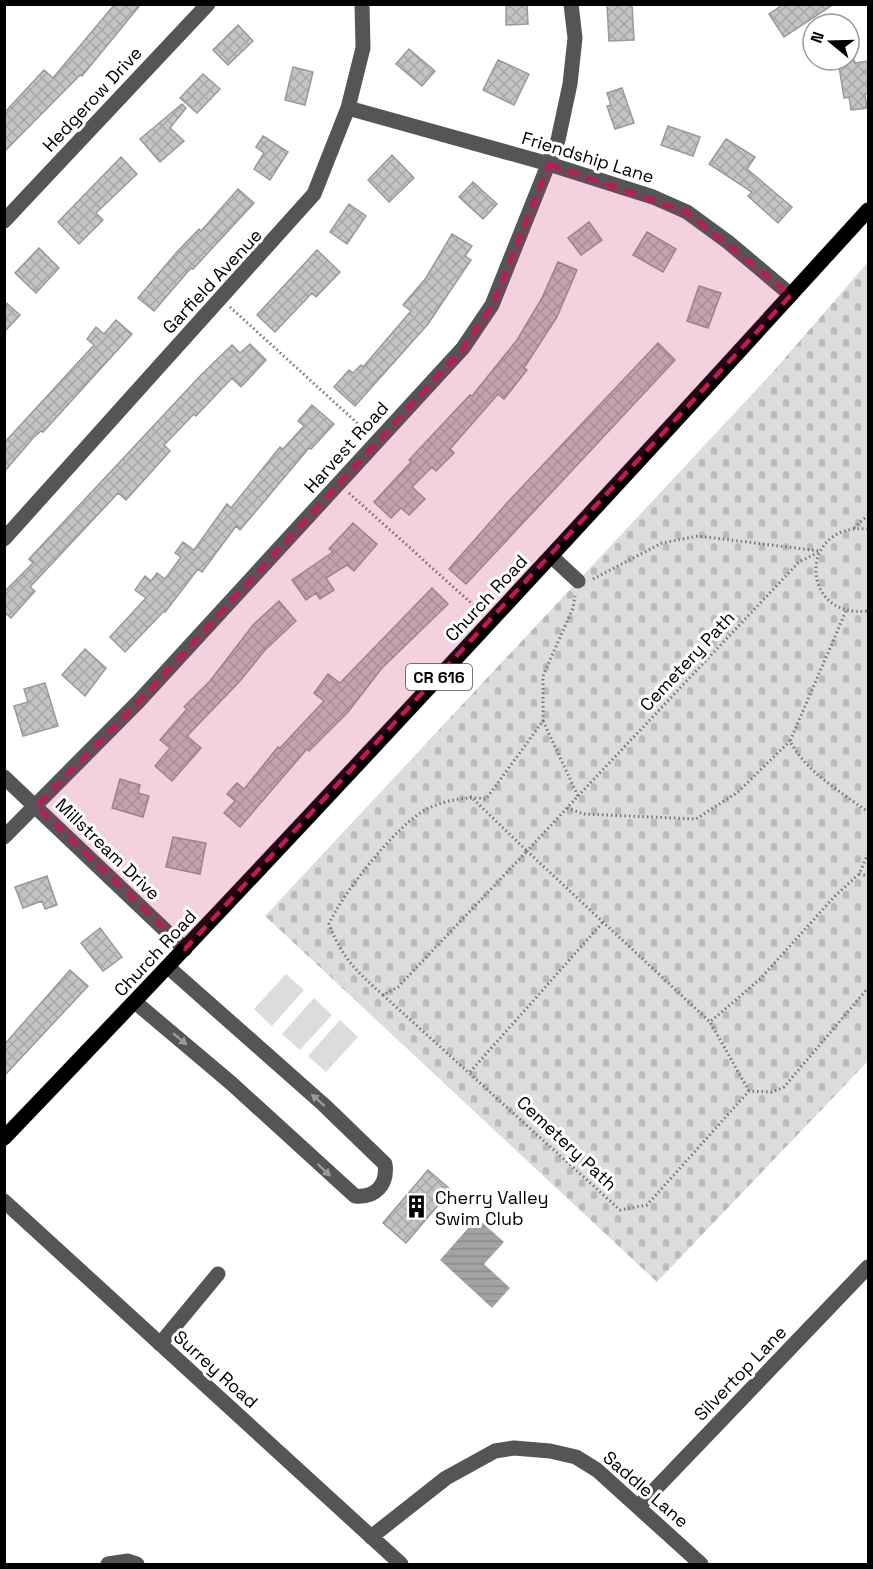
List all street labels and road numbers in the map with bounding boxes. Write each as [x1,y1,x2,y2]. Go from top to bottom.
street label: Hedgerow Drive [37,41,147,157]
street label: Friendship Lane [519,126,657,188]
street label: Garfield Avenue [157,224,267,338]
street label: Harvest Road [299,396,393,498]
street label: Church Road [440,550,532,646]
street label: Cemetery Path [635,606,739,716]
road number: CR 616 [406,664,472,690]
street label: Millstream Drive [51,793,165,905]
street label: Church Road [109,905,201,1001]
street label: Cemetery Path [512,1091,622,1195]
street label: Silvertop Lane [689,1320,791,1426]
street label: Surrey Road [169,1325,263,1413]
street label: Saddle Lane [598,1446,694,1532]

